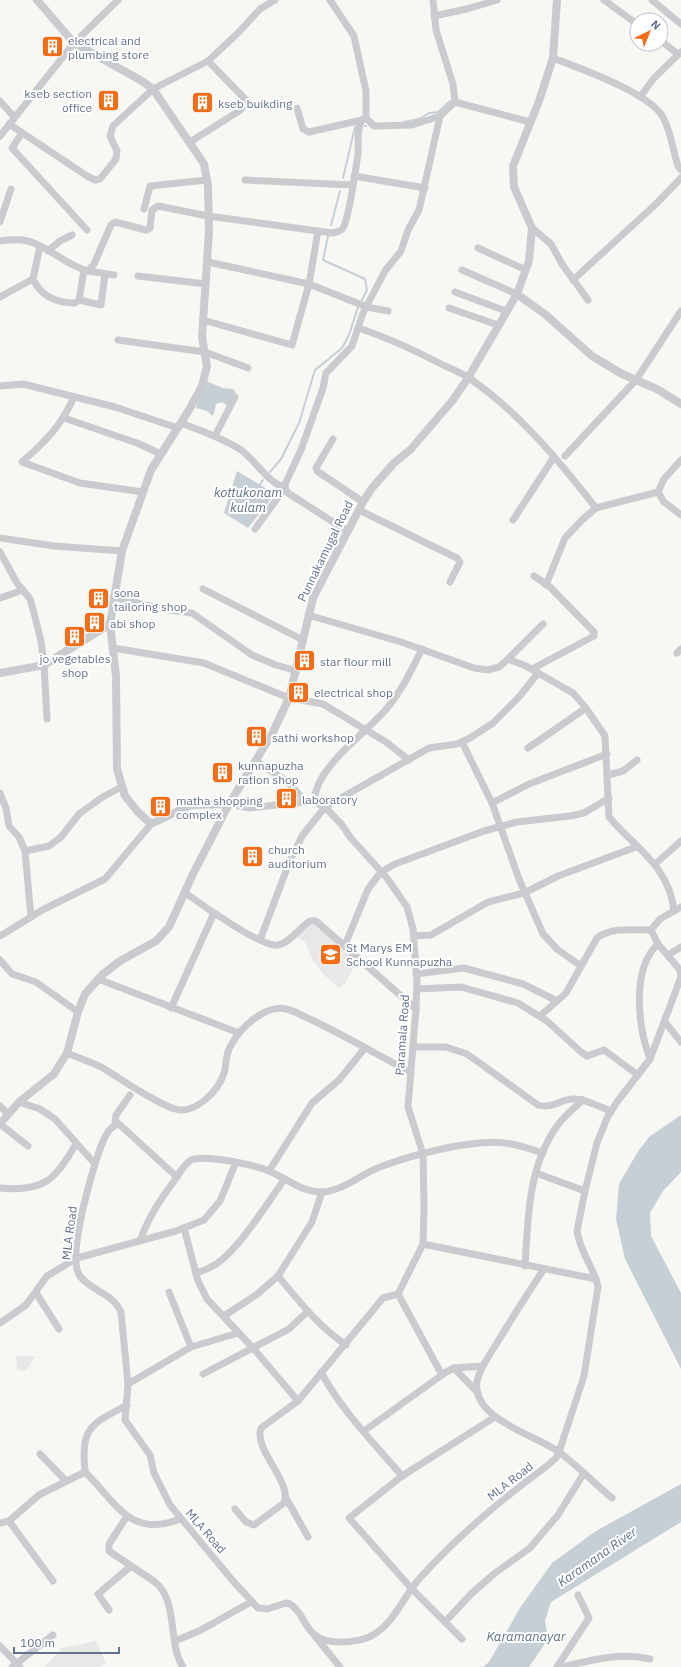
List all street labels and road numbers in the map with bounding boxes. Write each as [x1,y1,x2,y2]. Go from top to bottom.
street label: Punnakamugal Road [294,498,356,604]
street label: Paramala Road [392,994,412,1076]
street label: MLA Road [58,1205,80,1261]
street label: MLA Road [484,1458,536,1504]
street label: MLA Road [183,1506,229,1556]

